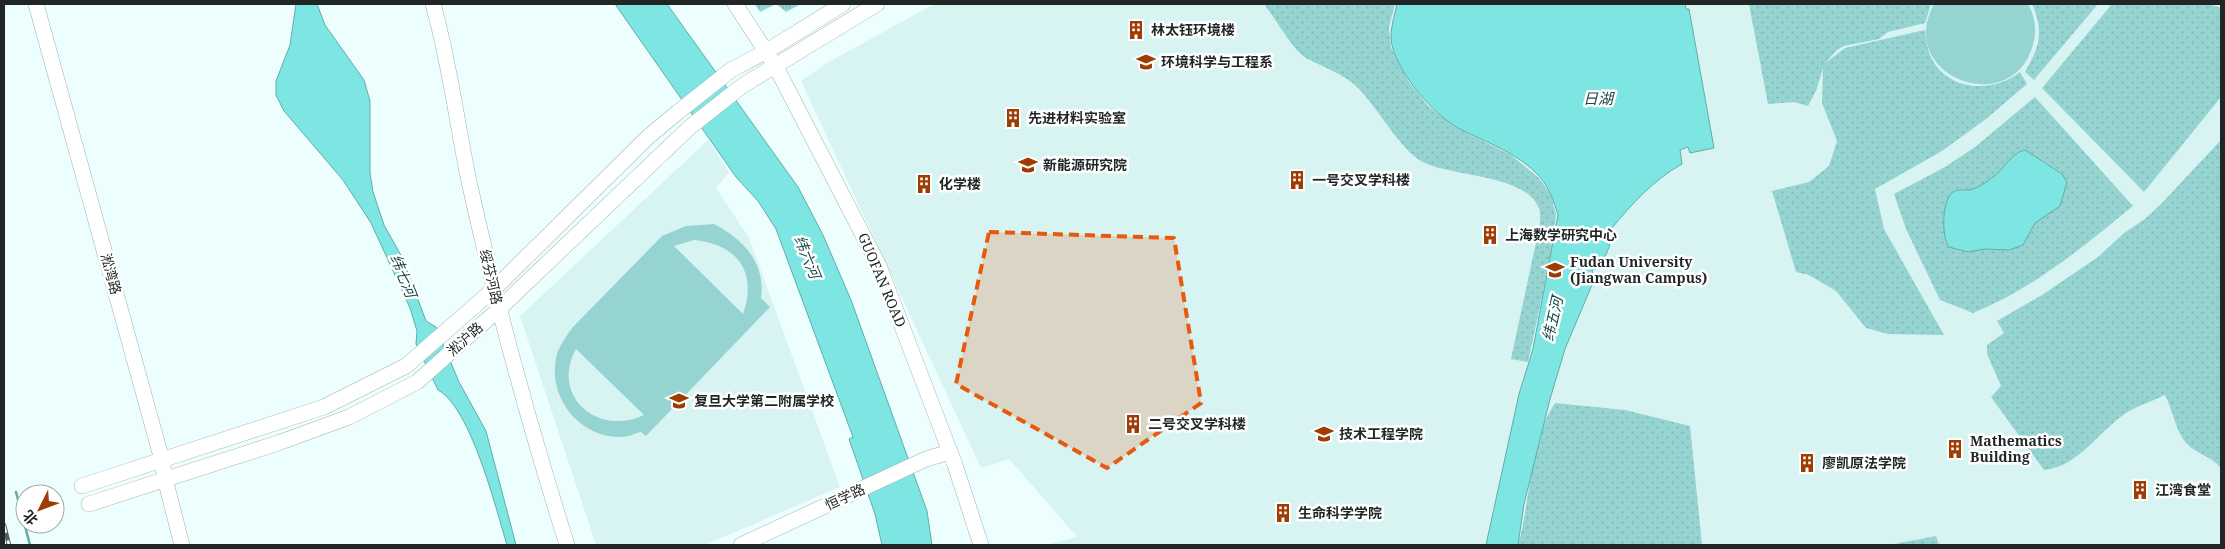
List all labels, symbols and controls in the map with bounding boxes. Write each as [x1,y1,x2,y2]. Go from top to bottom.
building icon: 林太钰环境楼 [1125,19,1147,41]
place label: 林太钰环境楼 [1151,20,1235,39]
school or university icon: 环境科学与工程系 [1135,51,1157,73]
place label: 环境科学与工程系 [1161,52,1273,71]
water label: 日湖 [1583,88,1615,108]
building icon: 先进材料实验室 [1002,107,1024,129]
place label: 先进材料实验室 [1028,108,1126,127]
school or university icon: 新能源研究院 [1017,154,1039,176]
place label: 新能源研究院 [1043,155,1127,174]
building icon: 一号交叉学科楼 [1286,169,1308,191]
place label: 一号交叉学科楼 [1312,170,1410,189]
building icon: 化学楼 [913,173,935,195]
place label: 化学楼 [939,174,981,193]
building icon: 上海数学研究中心 [1479,224,1501,246]
place label: 上海数学研究中心 [1505,225,1617,244]
street label: GUOFAN ROAD [854,230,911,330]
water label: 纬六河 [790,232,827,284]
street label: 绥芬河路 [476,247,507,306]
street label: 淞湾路 [97,251,126,297]
water label: 纬七河 [386,251,423,303]
place label: Fudan University (Jiangwan Campus) [1570,252,1707,287]
school or university icon: Fudan University (Jiangwan Campus) [1544,259,1566,281]
water label: 纬五河 [1537,292,1568,343]
street label: 淞沪路 [443,318,487,360]
school or university icon: 复旦大学第二附属学校 [668,390,690,412]
place label: 复旦大学第二附属学校 [694,391,834,410]
building icon: 二号交叉学科楼 [1122,413,1144,435]
place label: 二号交叉学科楼 [1148,414,1246,433]
school or university icon: 技术工程学院 [1313,423,1335,445]
place label: 技术工程学院 [1339,424,1423,443]
place label: Mathematics Building [1970,431,2062,466]
building icon: Mathematics Building [1944,438,1966,460]
building icon: 廖凯原法学院 [1796,452,1818,474]
place label: 廖凯原法学院 [1822,453,1906,472]
street label: 恒学路 [822,479,868,514]
building icon: 江湾食堂 [2129,479,2151,501]
place label: 江湾食堂 [2155,480,2211,499]
north arrow [15,484,65,534]
building icon: 生命科学学院 [1272,502,1294,524]
place label: 生命科学学院 [1298,503,1382,522]
text: 北 [18,506,42,530]

